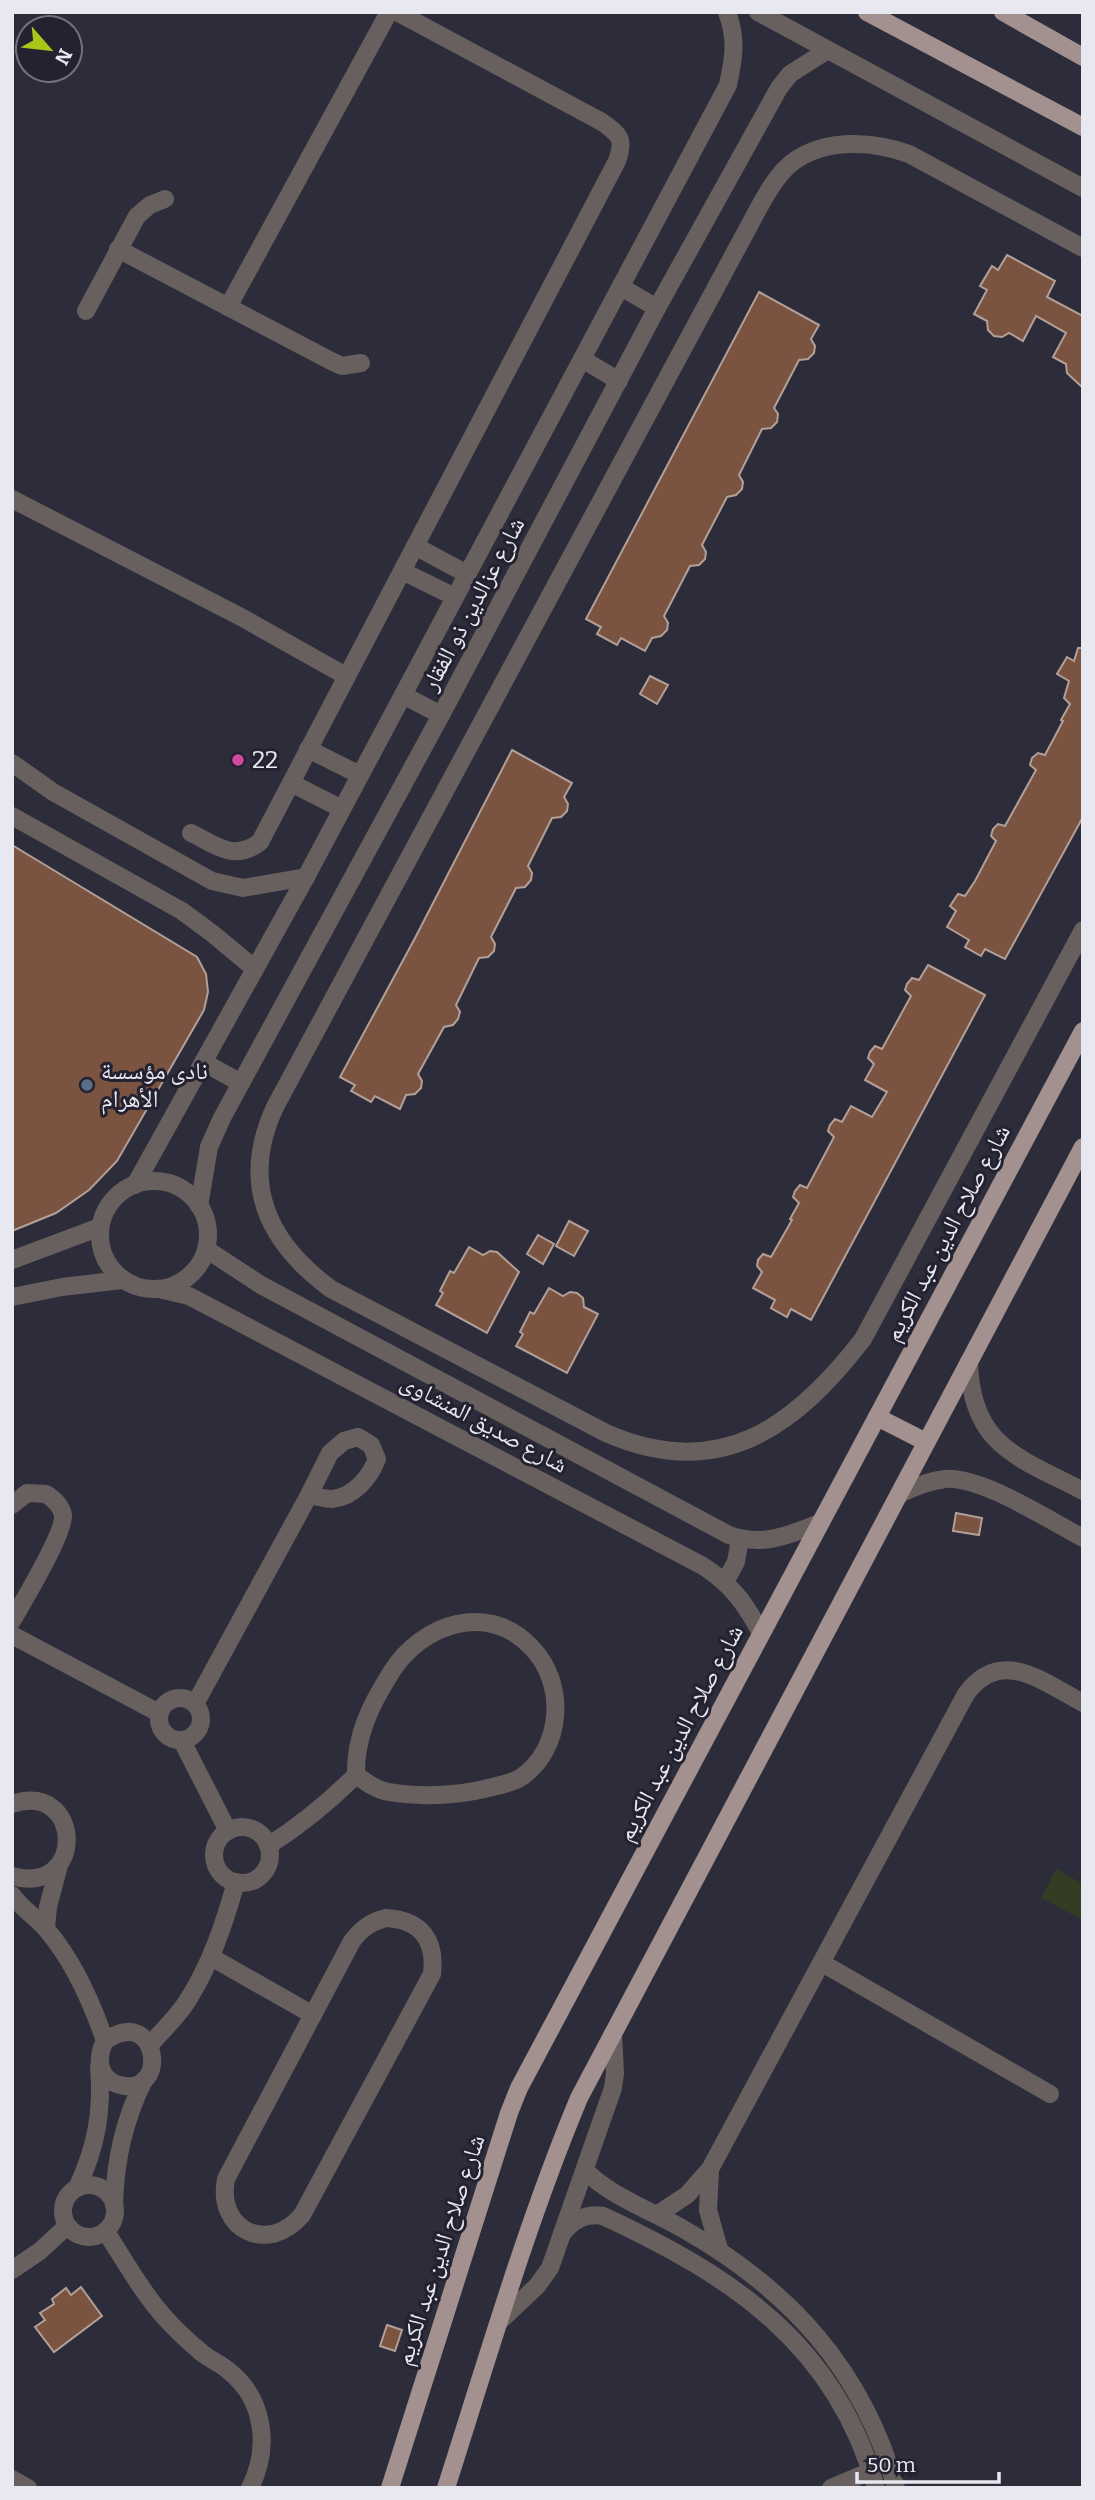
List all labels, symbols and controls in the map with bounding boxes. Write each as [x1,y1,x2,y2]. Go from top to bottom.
north arrow [14,14,84,84]
text: N [50,45,77,69]
street label: شارع عزالدين ذو الفقار [415,513,531,697]
place label: 22 [252,746,278,774]
marker: 22 [230,752,246,768]
place label: نادى مؤسسة الأهرام [101,1057,208,1115]
marker: نادى مؤسسة الأهرام [79,1077,95,1093]
street label: شارع صلاح الدين عبد الكريم [878,1120,1018,1347]
street label: شارع صديق المنشاوى [395,1367,572,1480]
street label: شارع صلاح الدين عبد الكريم [611,1620,751,1847]
street label: شارع صلاح الدين عبد الكريم [389,2131,492,2370]
scale bar [857,2440,999,2484]
text: 50 m [867,2452,916,2478]

